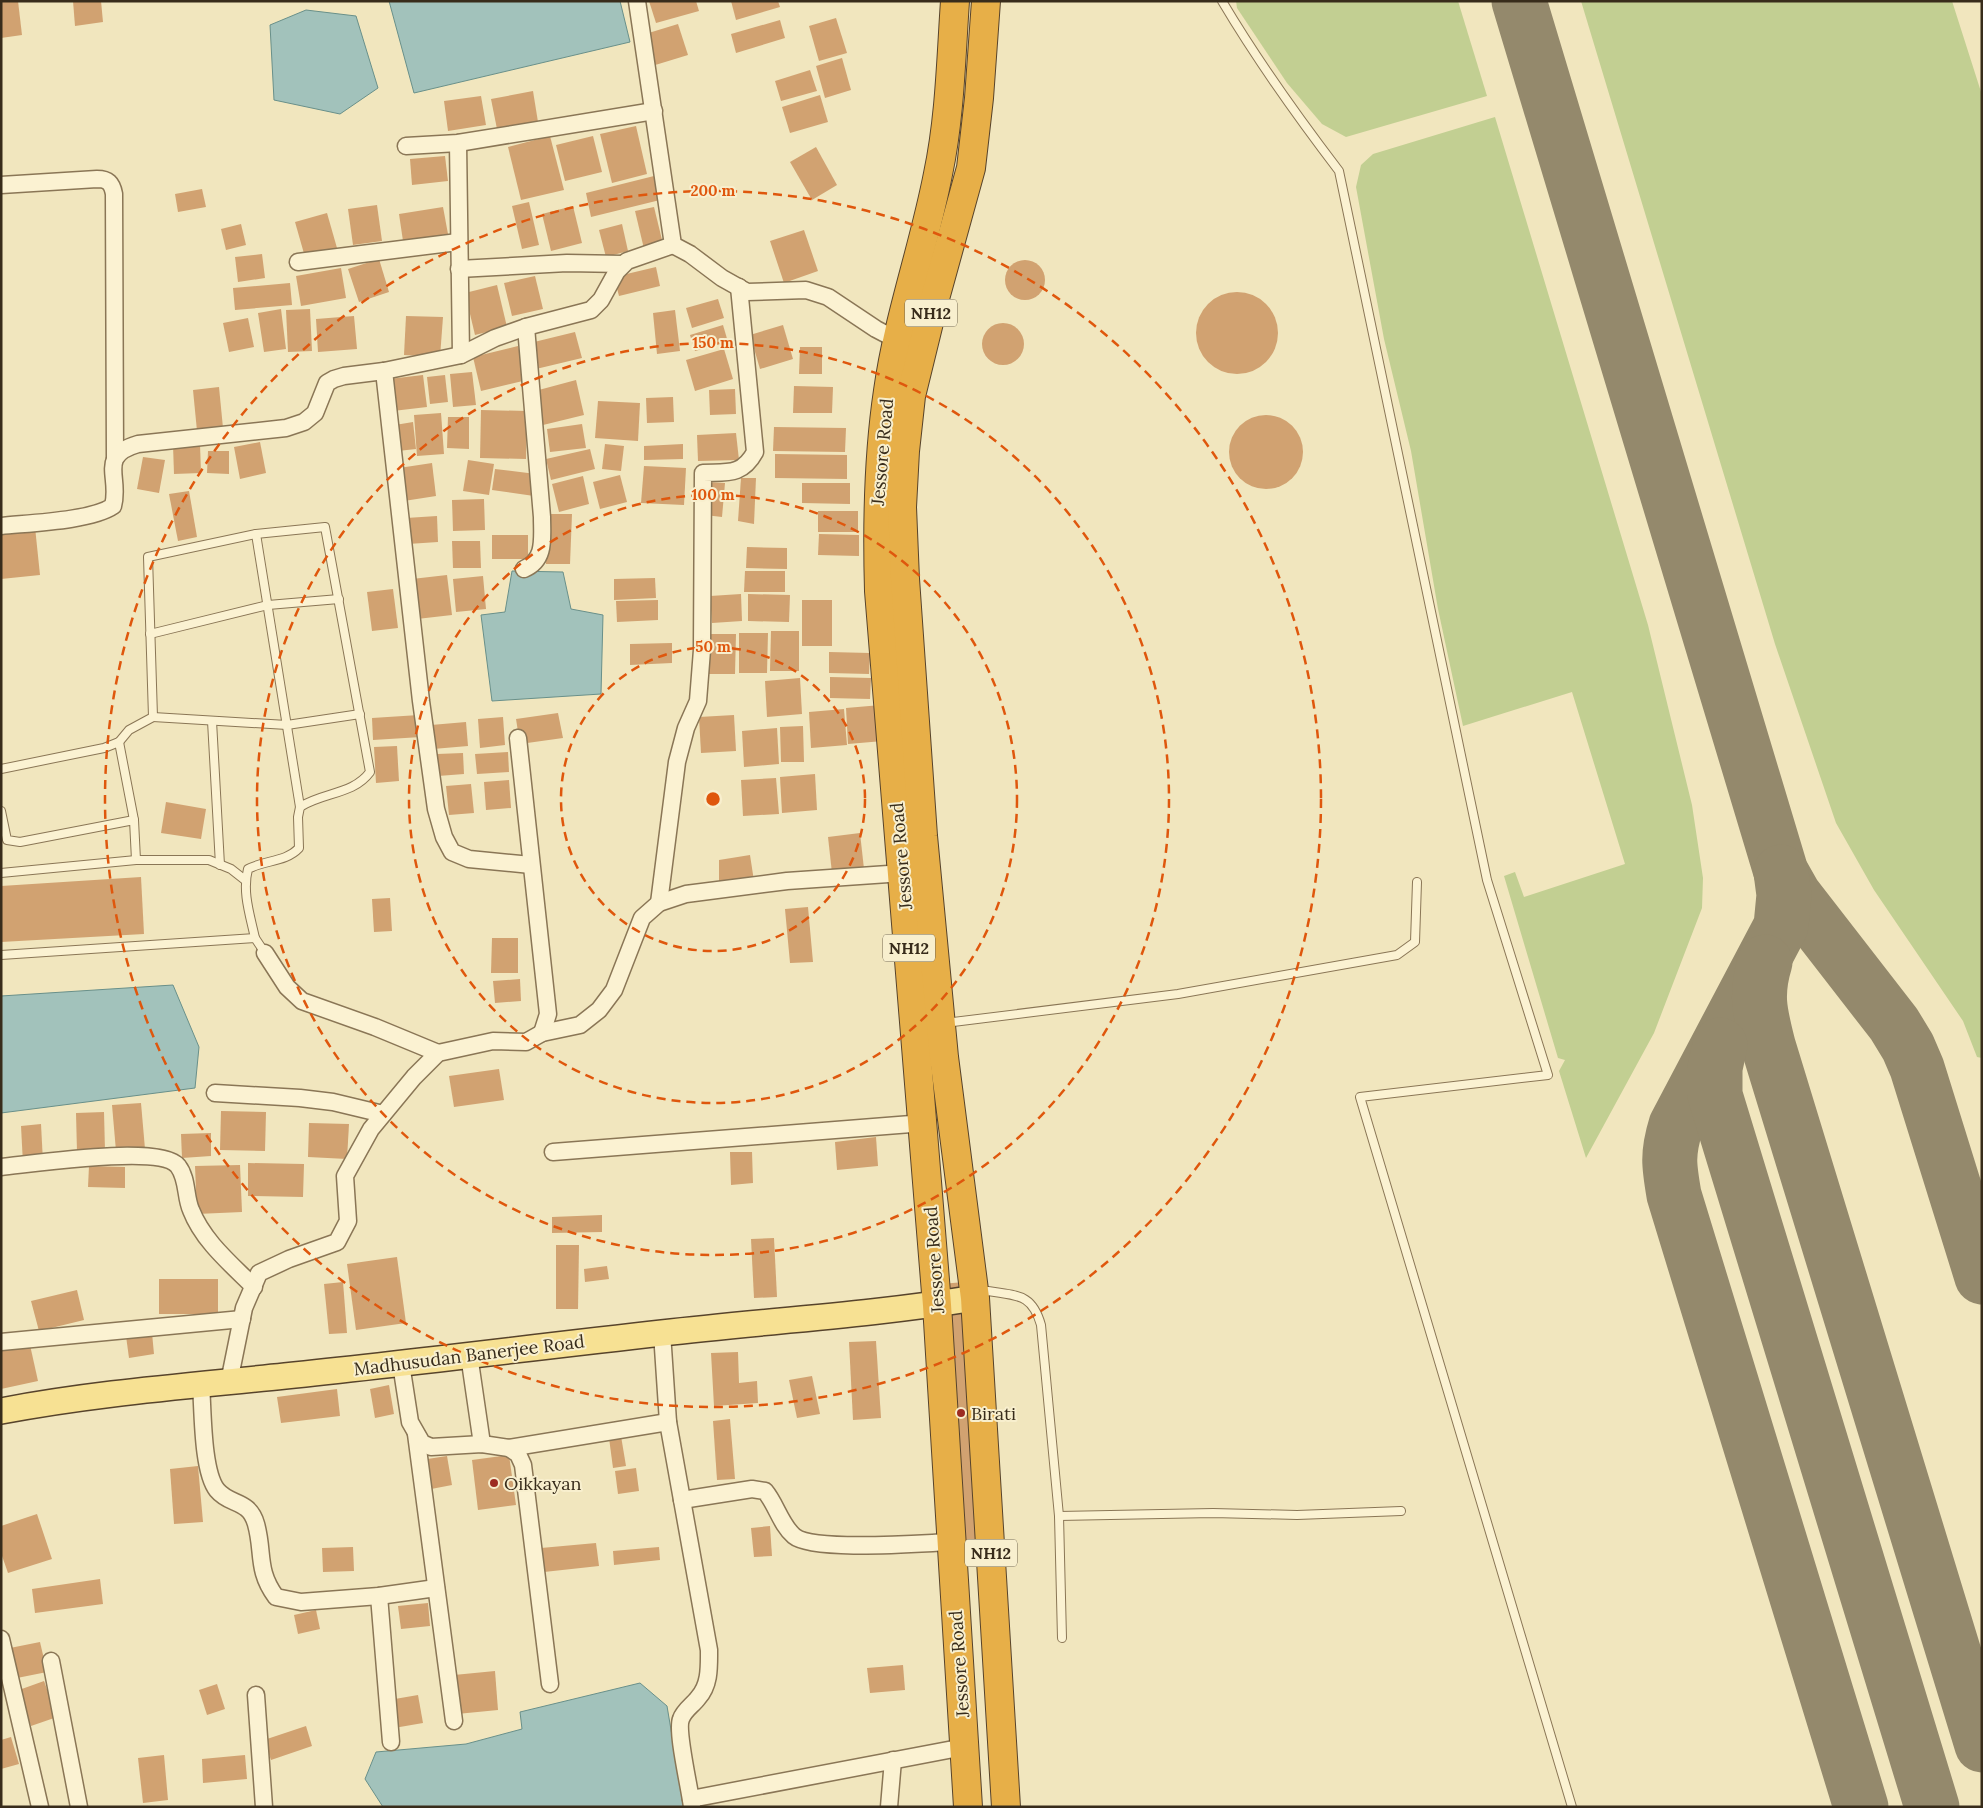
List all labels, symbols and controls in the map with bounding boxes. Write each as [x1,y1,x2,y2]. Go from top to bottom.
text: 200 m [691,181,736,200]
road number: NH12 [905,300,957,326]
text: 150 m [692,333,734,352]
street label: Jessore Road [866,397,898,507]
text: 100 m [692,485,735,504]
text: 50 m [695,637,731,656]
centre of rings [704,790,722,808]
street label: Jessore Road [885,801,917,911]
road number: NH12 [883,934,935,961]
street label: Jessore Road [919,1205,949,1315]
street label: Madhusudan Banerjee Road [352,1329,586,1381]
place label: Birati [971,1402,1016,1425]
marker: Birati [955,1407,967,1419]
place label: Oikkayan [504,1472,582,1495]
marker: Oikkayan [488,1477,500,1489]
road number: NH12 [965,1540,1017,1566]
street label: Jessore Road [944,1609,974,1719]

